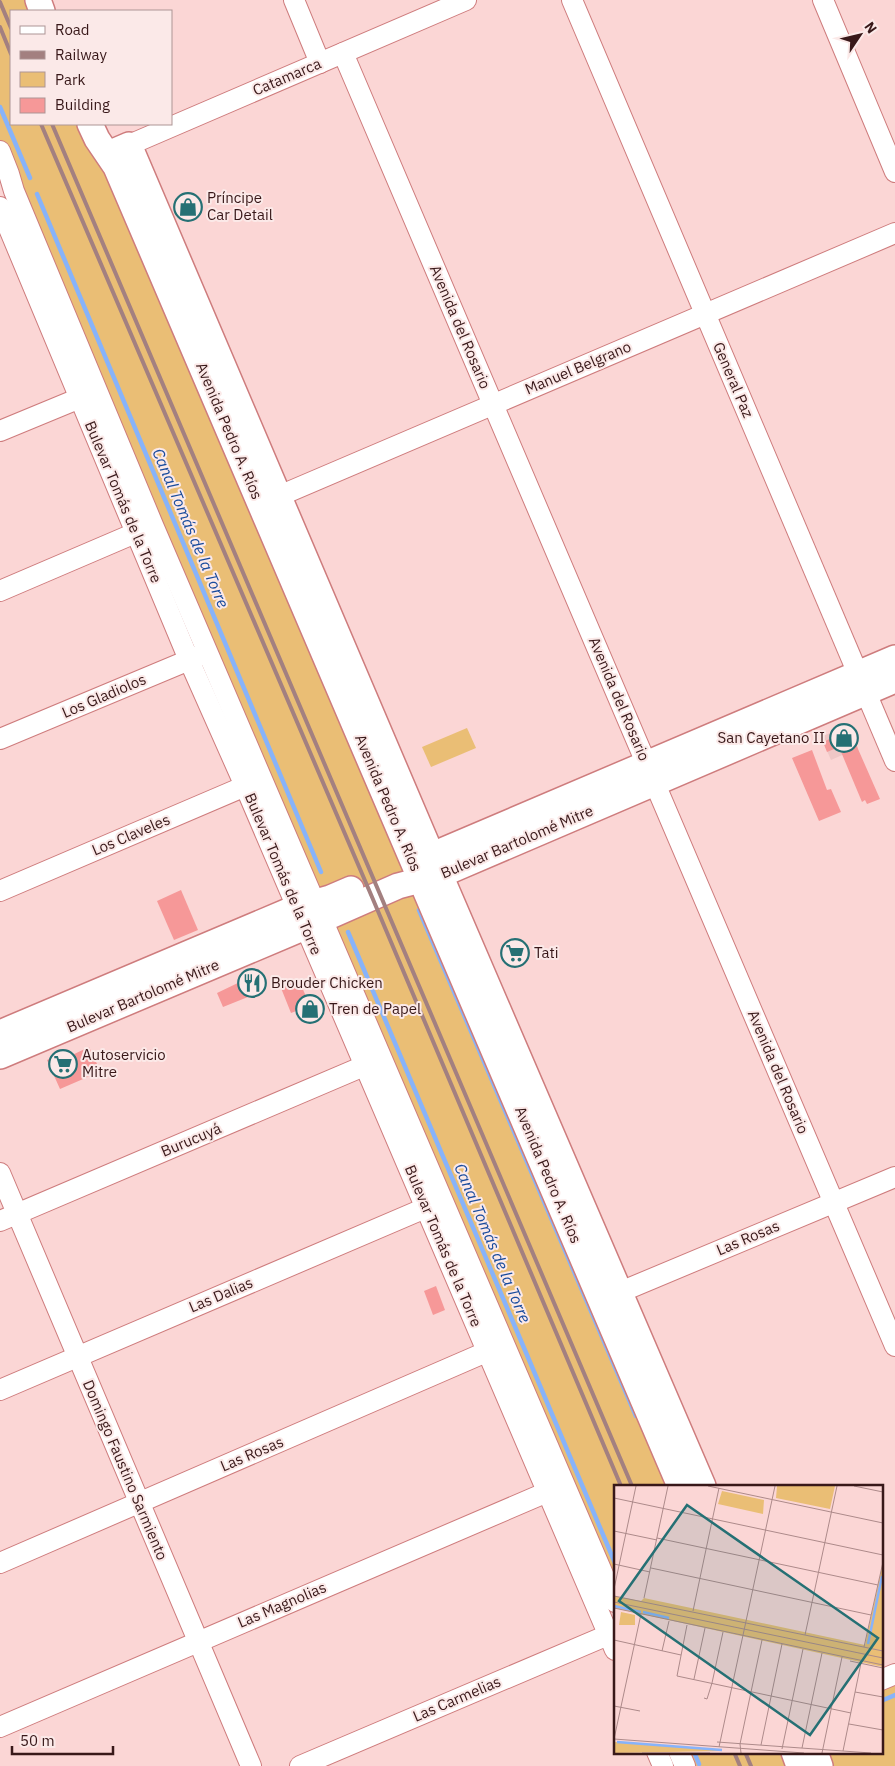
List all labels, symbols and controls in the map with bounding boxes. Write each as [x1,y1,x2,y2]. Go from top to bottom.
legend [10,10,172,125]
north arrow [835,10,885,60]
text: N [860,18,881,37]
text: Road [55,20,90,39]
text: Railway [55,45,108,64]
street label: Catamarca [250,54,324,99]
text: Park [55,70,85,89]
text: Building [55,95,110,114]
place label: Príncipe Car Detail [207,188,273,224]
shop icon: Príncipe Car Detail [173,192,203,222]
street label: Avenida del Rosario [426,262,495,392]
street label: Manuel Belgrano [522,337,634,398]
street label: General Paz [709,339,758,421]
street label: Avenida Pedro A. Ríos [192,359,267,502]
street label: Bulevar Tomás de la Torre [81,418,166,586]
water label: Canal Tomás de la Torre [148,445,234,611]
street label: Avenida del Rosario [585,634,654,764]
street label: Los Gladiolos [59,669,149,722]
shop icon: San Cayetano II [829,723,859,753]
place label: San Cayetano II [718,728,825,747]
street label: Avenida Pedro A. Ríos [351,731,426,874]
street label: Bulevar Tomás de la Torre [241,790,326,958]
street label: Bulevar Bartolomé Mitre [438,801,596,882]
street label: Los Claveles [89,810,173,860]
supermarket icon: Tati [500,938,530,968]
place label: Tati [534,943,559,962]
street label: Bulevar Bartolomé Mitre [64,955,222,1036]
restaurant icon: Brouder Chicken [237,968,267,998]
place label: Brouder Chicken [271,973,383,992]
shop icon: Tren de Papel [295,994,325,1024]
place label: Tren de Papel [329,999,421,1018]
street label: Avenida del Rosario [744,1007,813,1137]
place label: Autoservicio Mitre [82,1045,166,1081]
supermarket icon: Autoservicio Mitre [48,1049,78,1079]
street label: Avenida Pedro A. Ríos [511,1103,586,1246]
street label: Burucuyá [158,1118,224,1161]
water label: Canal Tomás de la Torre [450,1160,536,1326]
street label: Bulevar Tomás de la Torre [401,1162,486,1330]
street label: Las Rosas [713,1216,782,1259]
street label: Las Dalias [186,1273,256,1316]
street label: Domingo Faustino Sarmiento [79,1377,172,1563]
street label: Las Rosas [217,1432,286,1475]
inset map [614,1485,882,1754]
street label: Las Magnolias [235,1577,329,1632]
street label: Las Carmelias [410,1671,504,1726]
scale bar [12,1724,114,1756]
text: 50 m [20,1731,55,1750]

